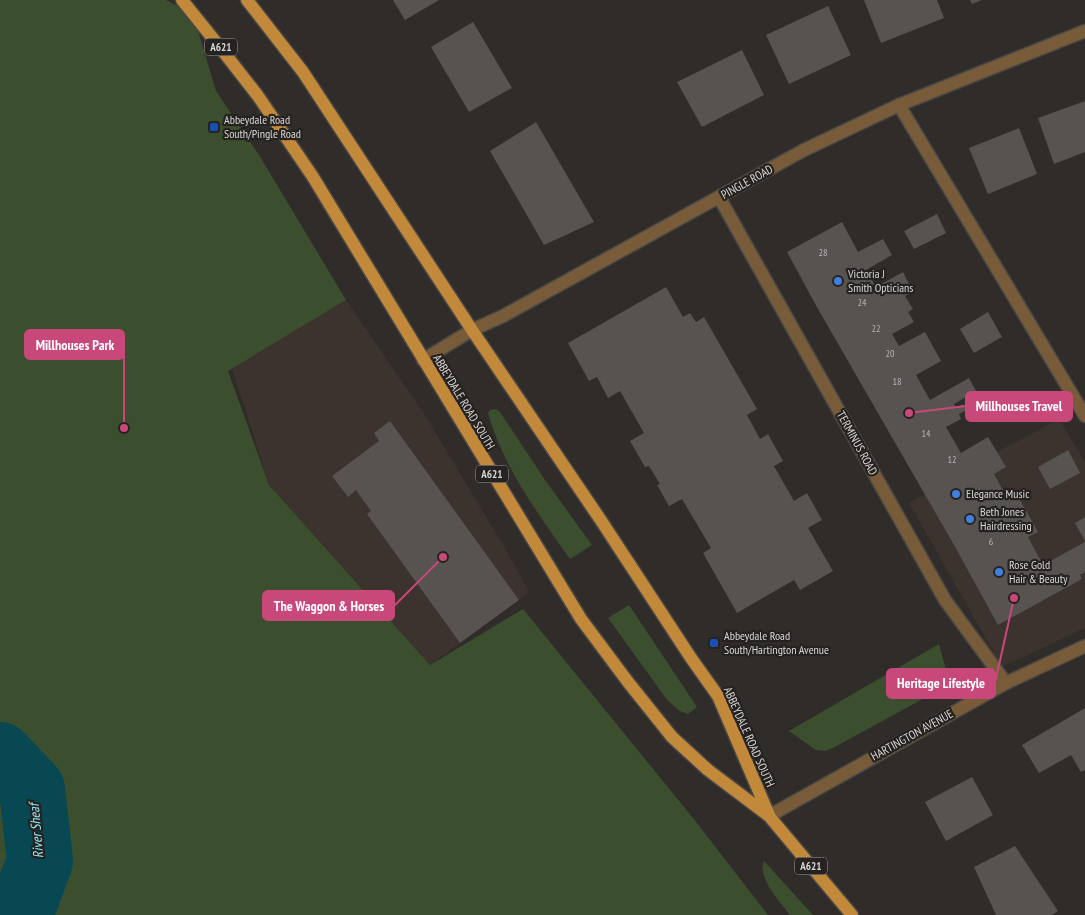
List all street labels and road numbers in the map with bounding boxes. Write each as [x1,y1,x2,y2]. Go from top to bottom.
road number: A621 [205,38,237,56]
street label: PINGLE ROAD [718,161,775,202]
street label: ABBEYDALE ROAD SOUTH [430,352,499,452]
street label: TERMINUS ROAD [834,408,881,477]
road number: A621 [476,466,508,482]
street label: ABBEYDALE ROAD SOUTH [721,684,778,789]
street label: HARTINGTON AVENUE [868,706,956,763]
road number: A621 [795,858,827,874]

